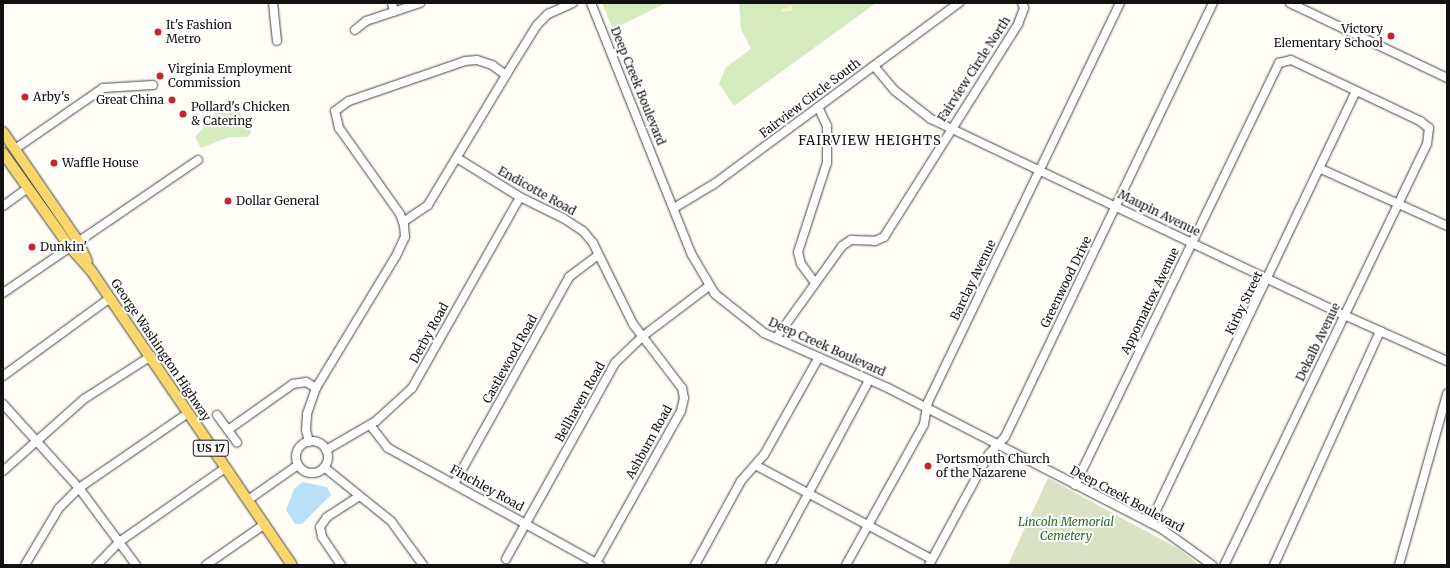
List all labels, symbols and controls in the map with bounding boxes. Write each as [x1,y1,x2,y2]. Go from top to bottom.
street label: Fairview Circle North [935,14,1013,124]
place label: It's Fashion Metro [166,18,232,46]
place label: Victory Elementary School [1274,22,1383,50]
street label: Deep Creek Boulevard [608,25,668,147]
marker: It's Fashion Metro [153,27,163,37]
marker: Victory Elementary School [1386,31,1396,41]
street label: Fairview Circle South [757,55,863,141]
place label: Virginia Employment Commission [168,62,292,90]
marker: Virginia Employment Commission [155,71,165,81]
place label: Arby's [33,90,70,104]
marker: Arby's [20,92,30,102]
place label: Great China [96,93,164,107]
marker: Great China [167,95,177,105]
place label: Pollard's Chicken & Catering [191,100,290,128]
marker: Pollard's Chicken & Catering [178,109,188,119]
district label: FAIRVIEW HEIGHTS [798,133,942,149]
place label: Waffle House [62,156,138,170]
marker: Waffle House [49,158,59,168]
street label: Endicotte Road [495,164,579,218]
street label: Maupin Avenue [1116,187,1202,239]
place label: Dollar General [236,194,319,208]
marker: Dollar General [223,196,233,206]
street label: Greenwood Drive [1038,234,1094,330]
street label: Barclay Avenue [947,237,999,323]
place label: Dunkin' [40,240,87,254]
marker: Dunkin' [27,242,37,252]
street label: Appomattox Avenue [1118,245,1182,357]
street label: Kirby Street [1222,269,1266,337]
street label: George Washington Highway [108,276,214,424]
street label: Derby Road [406,300,452,366]
street label: Dekalb Avenue [1293,300,1343,384]
street label: Castlewood Road [480,312,540,406]
street label: Deep Creek Boulevard [766,315,888,379]
street label: Bellhaven Road [552,360,608,444]
street label: Ashburn Road [623,403,675,481]
road number: US 17 [192,439,230,457]
place label: Portsmouth Church of the Nazarene [936,452,1050,480]
marker: Portsmouth Church of the Nazarene [923,461,933,471]
street label: Finchley Road [448,462,526,514]
street label: Deep Creek Boulevard [1068,463,1186,535]
park label: Lincoln Memorial Cemetery [1018,515,1114,543]

